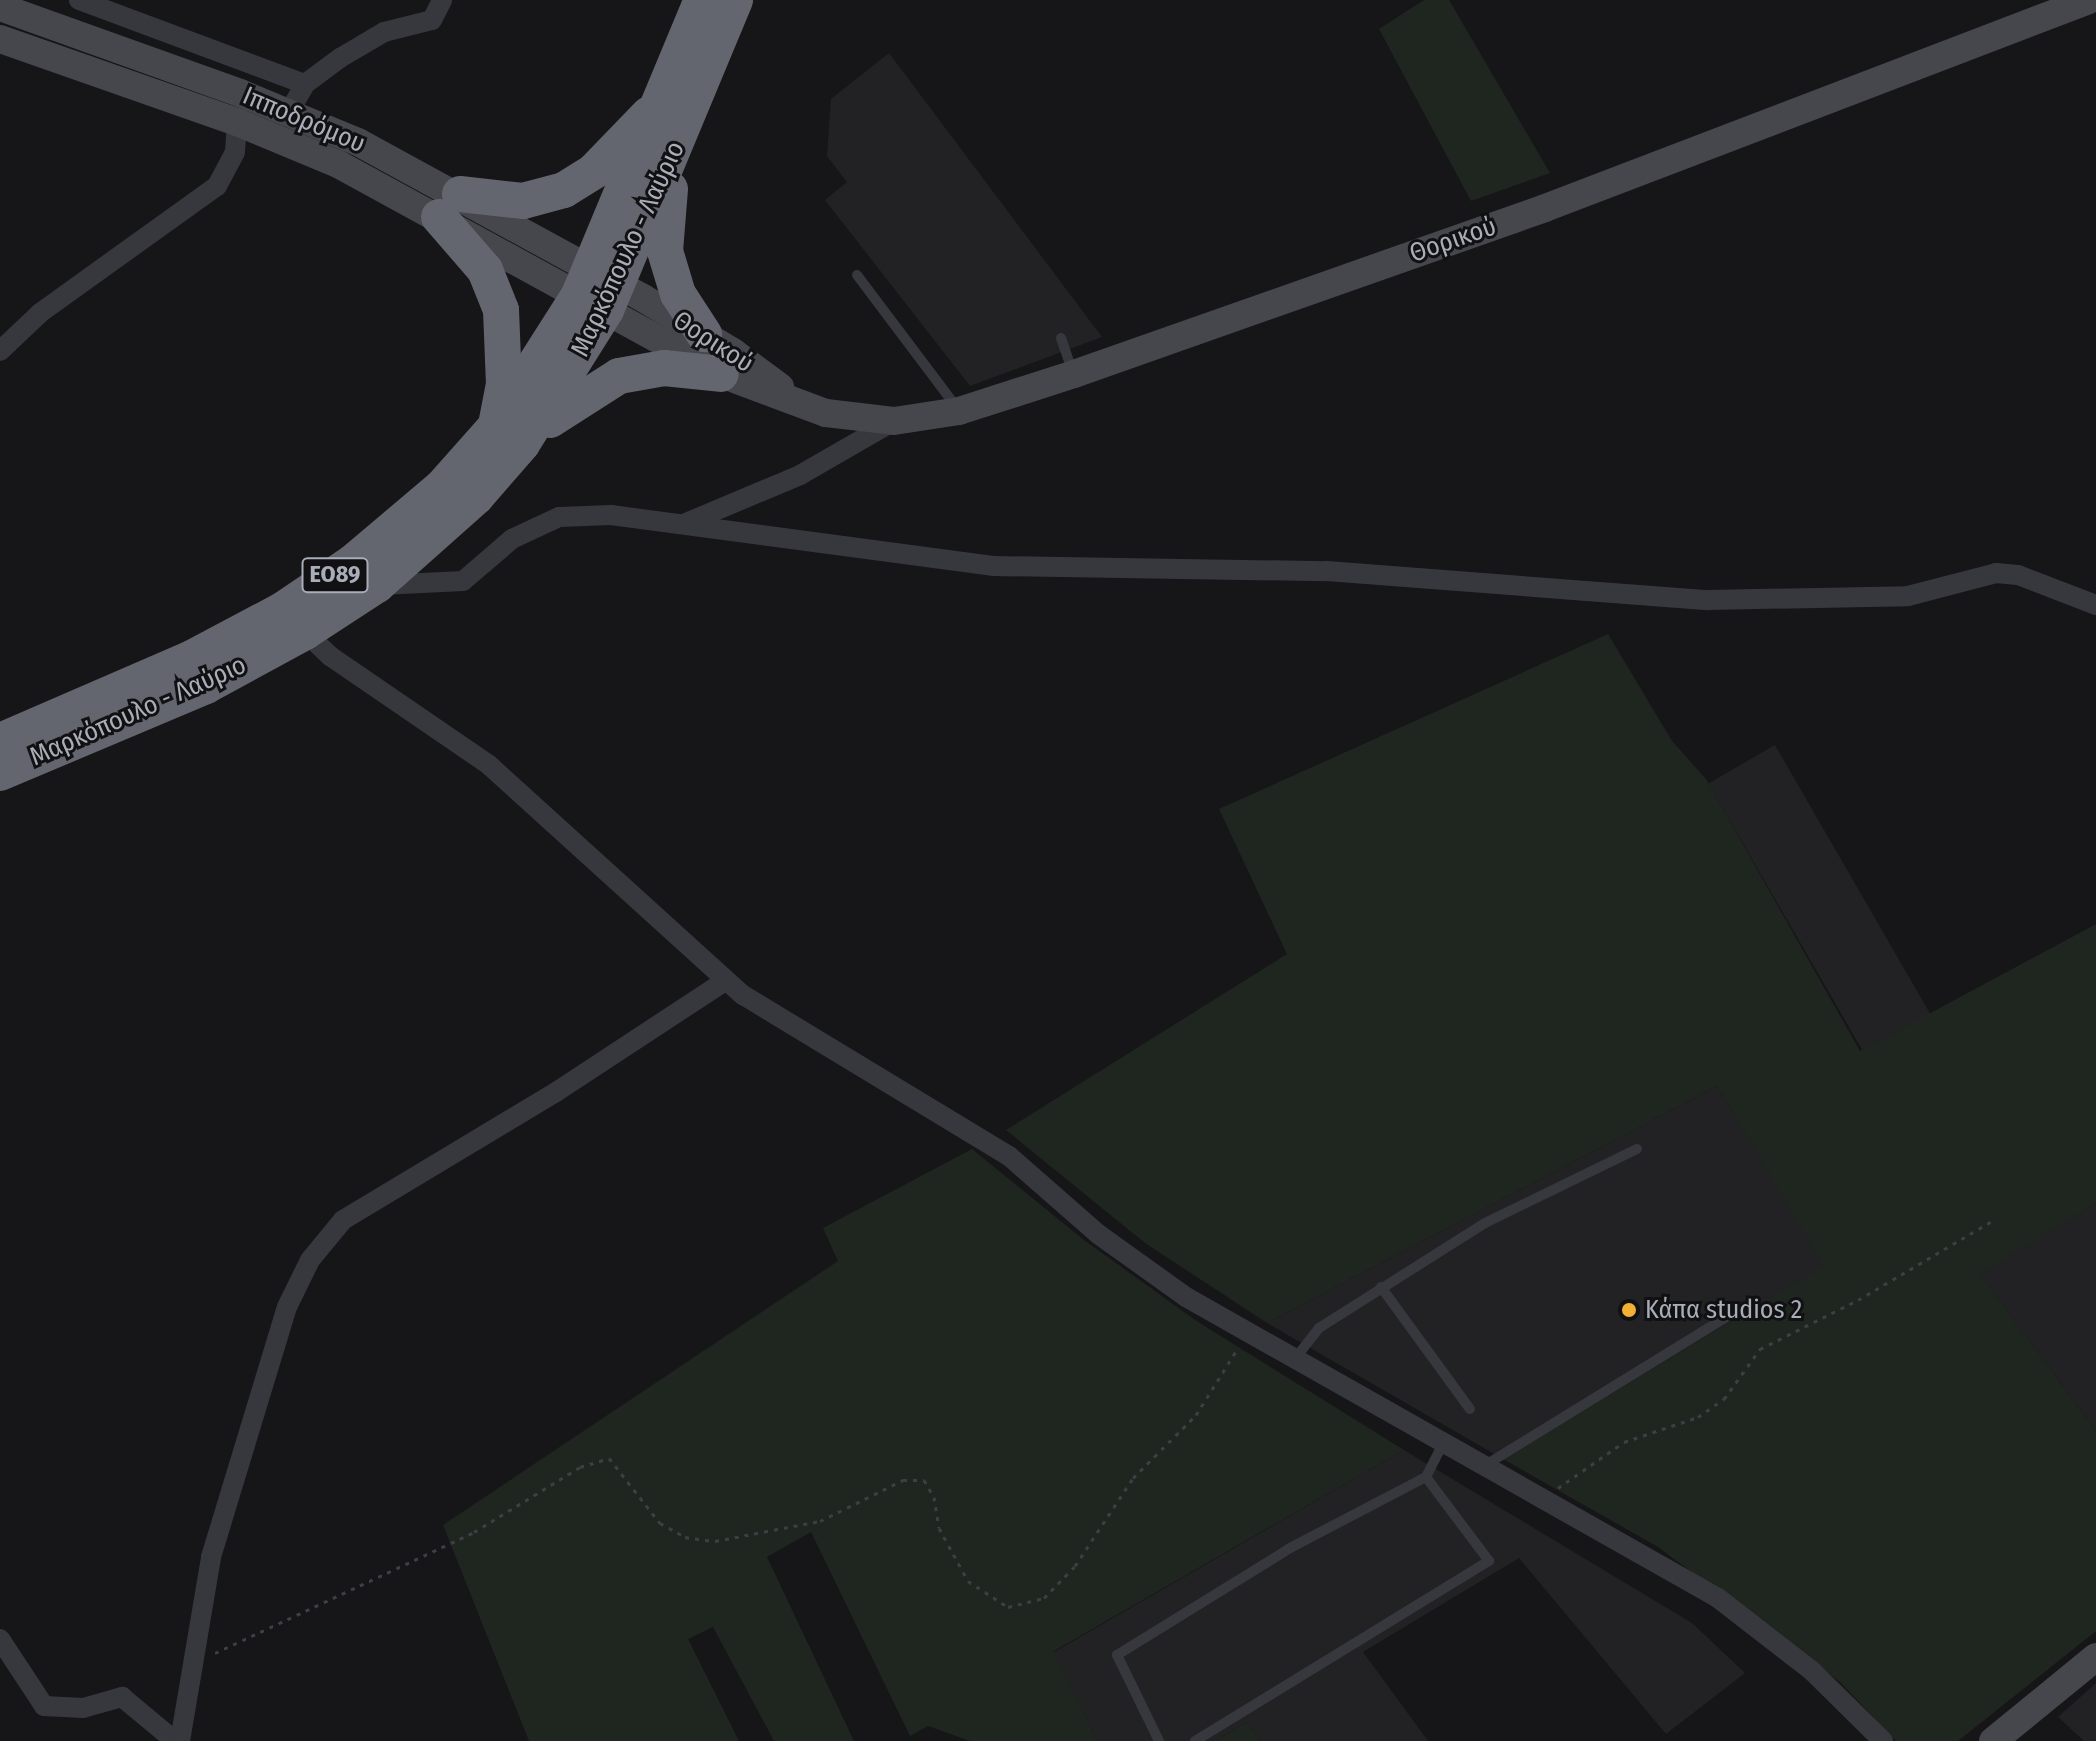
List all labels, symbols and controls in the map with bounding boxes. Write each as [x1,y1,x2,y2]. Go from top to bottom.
street label: Ιπποδρόμου [238,80,370,160]
street label: Μαρκόπουλο - Λαύριο [565,137,691,361]
street label: Θορικού [1406,211,1500,269]
street label: Θορικού [667,305,759,379]
road number: ΕΟ89 [301,555,369,595]
street label: Μαρκόπουλο - Λαύριο [25,649,251,773]
place label: Κάπα studios 2 [1645,1294,1802,1326]
marker: Κάπα studios 2 [1620,1301,1638,1319]

